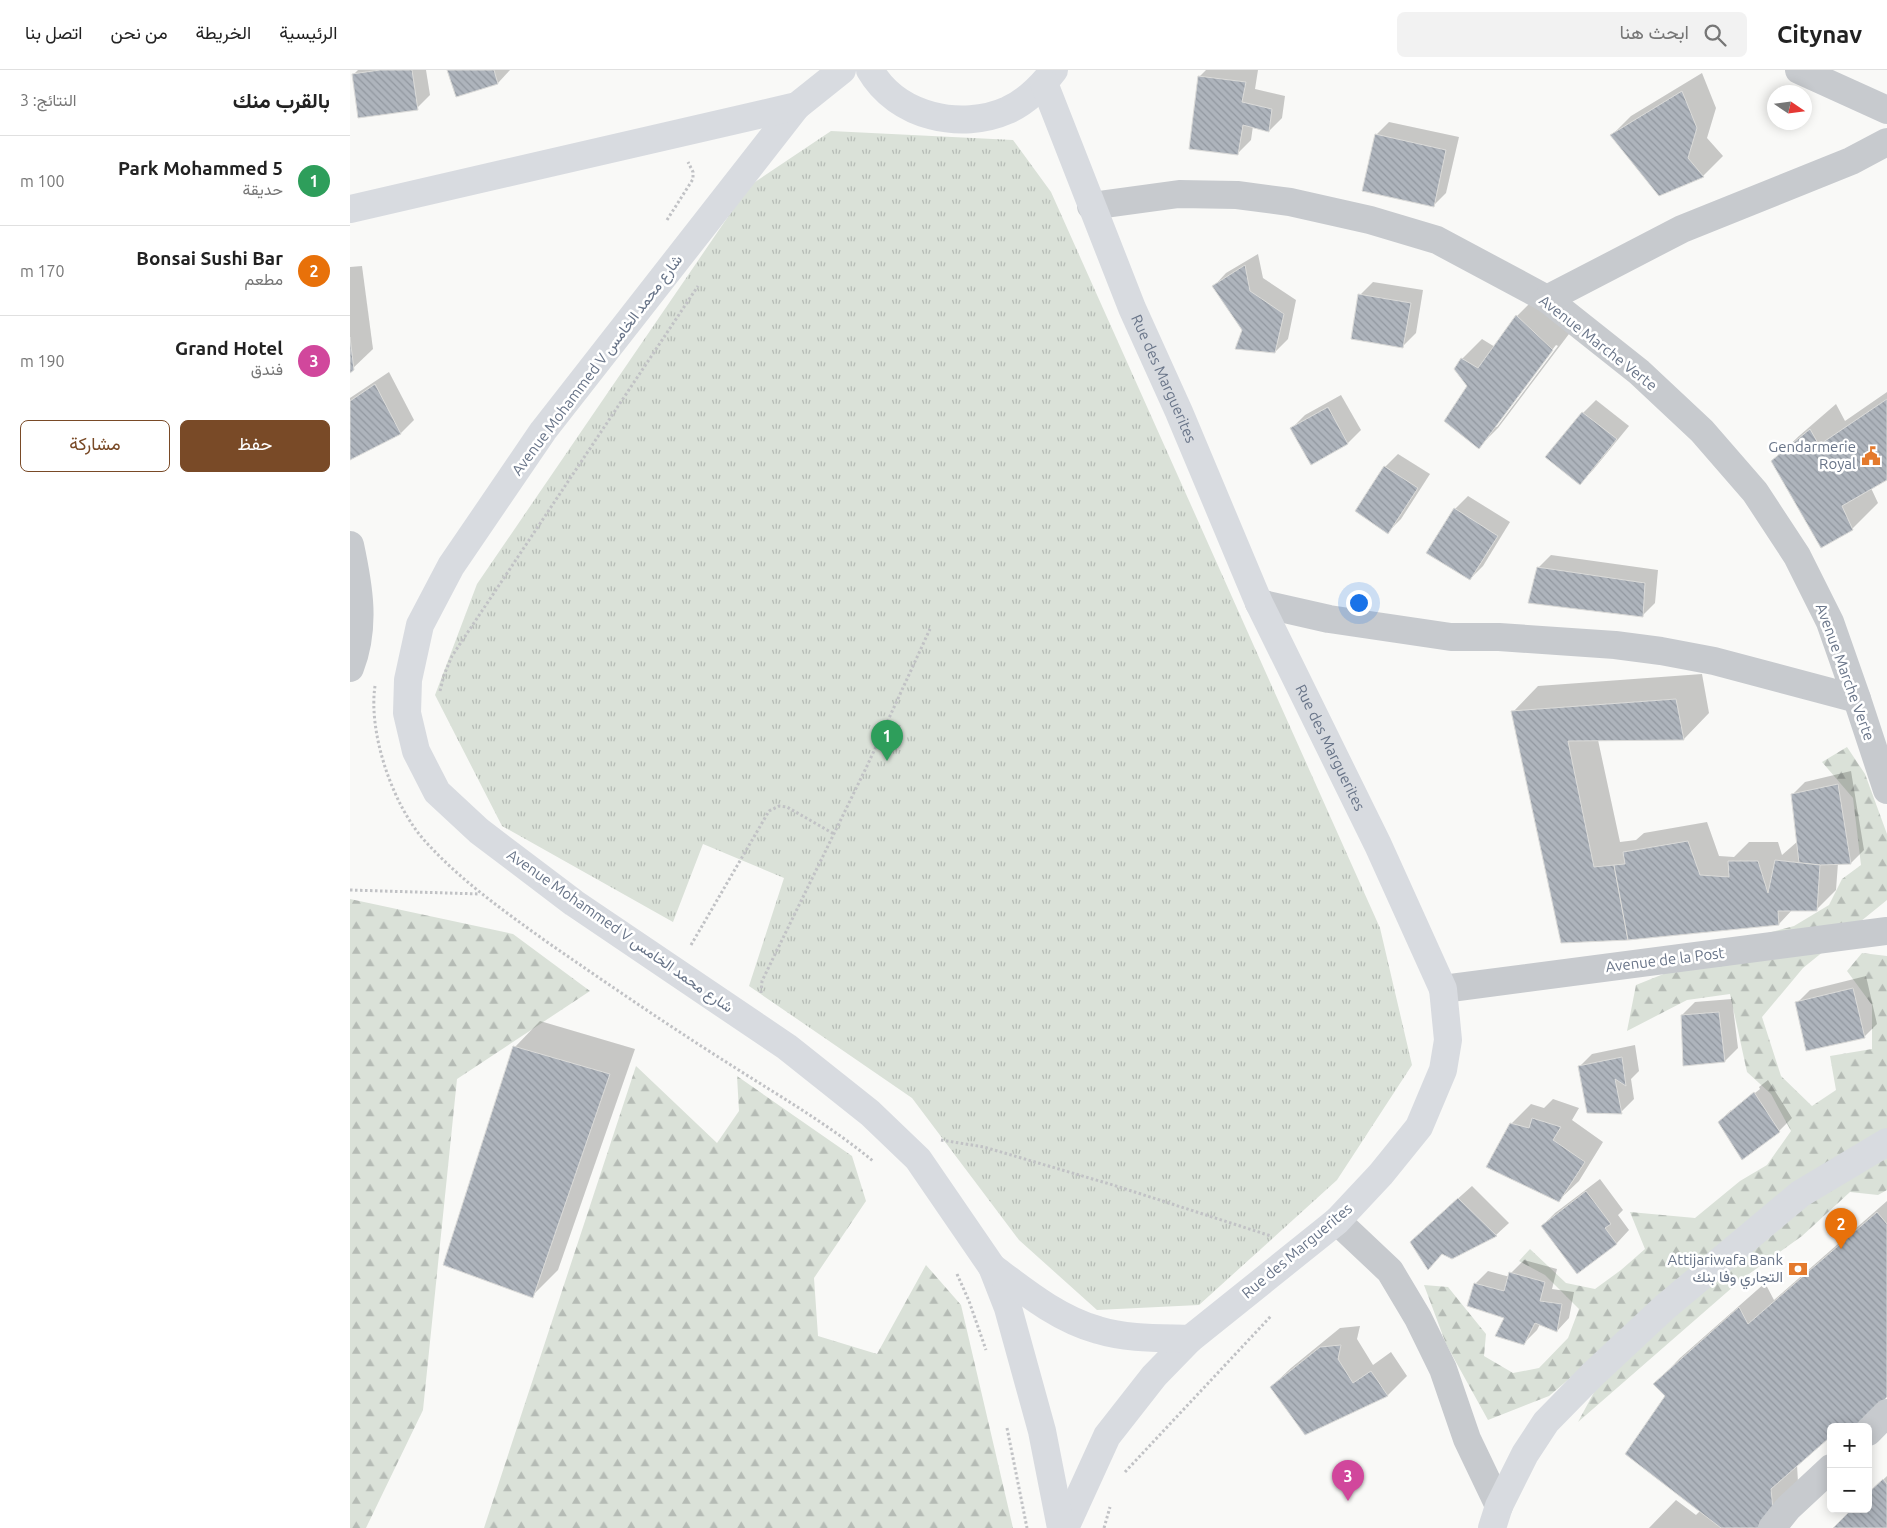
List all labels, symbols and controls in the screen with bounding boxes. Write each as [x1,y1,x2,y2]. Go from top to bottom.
search box [1397,12,1747,57]
text: ابحث هنا [1619,21,1689,43]
icon: search [1701,21,1729,49]
text: Citynav [1777,21,1862,48]
text: اتصل بنا [25,22,82,42]
text: من نحن [110,22,168,42]
text: الخريطة [196,22,251,42]
text: الرئيسية [279,22,337,42]
north arrow [1767,85,1812,130]
text: بالقرب منك [233,88,330,112]
text: النتائج: 3 [20,91,77,109]
text: Park Mohammed 5 [118,157,283,179]
text: 100 m [20,172,65,190]
text: 1 [309,172,319,190]
text: حديقة [243,180,283,198]
text: Bonsai Sushi Bar [136,247,283,269]
street label: Avenue Mohammed V شارع محمد الخامس [508,251,688,480]
text: 170 m [20,262,65,280]
text: 2 [309,262,319,280]
text: مطعم [244,270,283,288]
street label: Avenue Marche Verte [1536,291,1661,394]
street label: Rue des Marguerites [1128,312,1200,445]
text: Grand Hotel [175,337,283,359]
text: 190 m [20,352,65,370]
text: 3 [309,352,319,370]
text: فندق [251,360,283,378]
button: مشاركة [20,420,170,472]
button: حفظ [180,420,330,472]
place label: Gendarmerie Royal [1768,438,1856,472]
public building icon: Gendarmerie Royal [1860,445,1882,467]
your location [1346,590,1372,616]
street label: Avenue Marche Verte [1813,601,1878,743]
street label: Rue des Marguerites [1292,681,1369,813]
pin: 1 [871,720,903,761]
street label: Avenue Mohammed V شارع محمد الخامس [502,846,737,1018]
street label: Avenue de la Post [1605,944,1725,975]
street label: Rue des Marguerites [1238,1200,1355,1302]
pin: 2 [1825,1208,1857,1249]
place label: Attijariwafa Bank التجاري وفا بنك [1668,1251,1783,1290]
bank icon: Attijariwafa Bank التجاري وفا بنك [1787,1258,1809,1280]
map controls [1827,1423,1872,1513]
button: + [1827,1423,1872,1468]
pin: 3 [1332,1460,1364,1501]
button: − [1827,1468,1872,1513]

